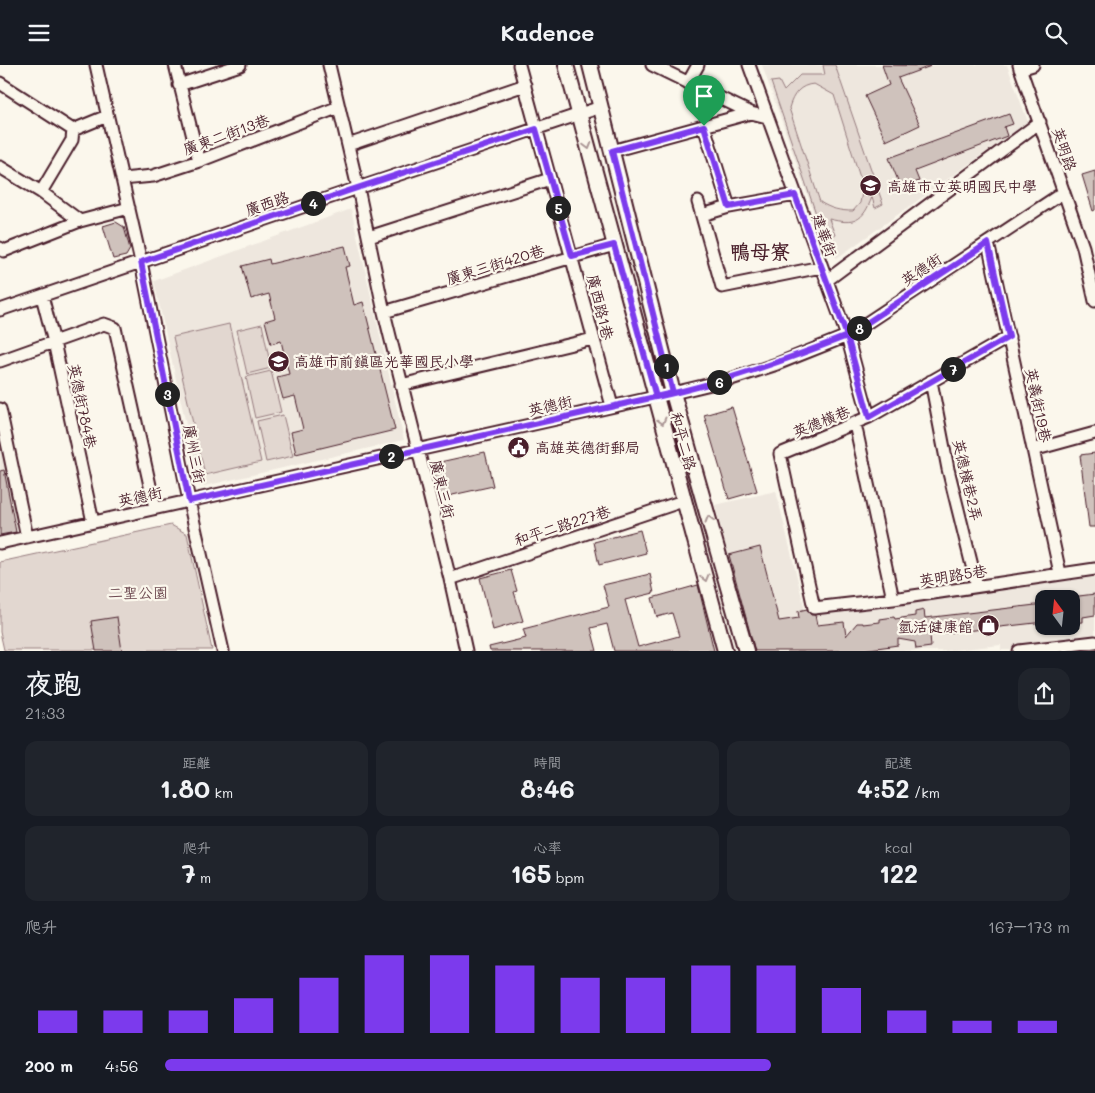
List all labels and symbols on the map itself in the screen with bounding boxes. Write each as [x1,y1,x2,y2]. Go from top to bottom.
pin [683,75,725,126]
street label: 廣東二街13巷 [180,109,272,159]
street label: 英明路 [1048,124,1082,174]
one-way arrow [582,142,592,150]
school or university icon: 高雄市立英明國民中學 [859,174,883,198]
place label: 高雄市立英明國民中學 [887,176,1037,196]
street label: 廣西路 [242,186,292,220]
pin: 4 [300,191,326,215]
pin: 5 [546,195,570,221]
street label: 建華街 [808,210,842,260]
district label: 鴨母寮 [730,238,790,264]
street label: 廣東三街420巷 [444,240,546,288]
street label: 英德街 [897,248,945,290]
street label: 廣西路1巷 [583,272,619,342]
pin: 8 [846,315,872,341]
school or university icon: 高雄市前鎮區光華國民小學 [266,349,290,373]
place label: 高雄市前鎮區光華國民小學 [294,351,474,371]
pin: 1 [654,353,678,379]
pin: 7 [940,357,966,381]
street label: 英德街784巷 [64,362,102,450]
street label: 英義街19巷 [1021,366,1057,444]
pin: 6 [706,369,732,395]
pin: 3 [154,381,180,407]
street label: 英德街 [526,390,574,420]
street label: 英德橫巷 [789,400,853,442]
street label: 和平二路 [667,409,701,473]
one-way arrow [656,417,667,426]
street label: 廣州三街 [179,423,211,485]
public building icon: 高雄英德街郵局 [507,435,531,459]
place label: 高雄英德街郵局 [535,437,640,457]
street label: 英德橫巷2弄 [949,437,987,523]
pin: 2 [378,443,404,469]
street label: 廣東三街 [426,457,460,521]
street label: 英德街 [116,482,164,510]
street label: 和平二路227巷 [511,500,613,550]
one-way arrow [704,516,714,524]
street label: 英明路5巷 [917,560,989,590]
one-way arrow [699,573,709,582]
park label: 二聖公園 [108,582,168,602]
north arrow [1035,590,1080,635]
shop icon: 氫活健康館 [977,614,1001,638]
place label: 氫活健康館 [898,616,973,636]

